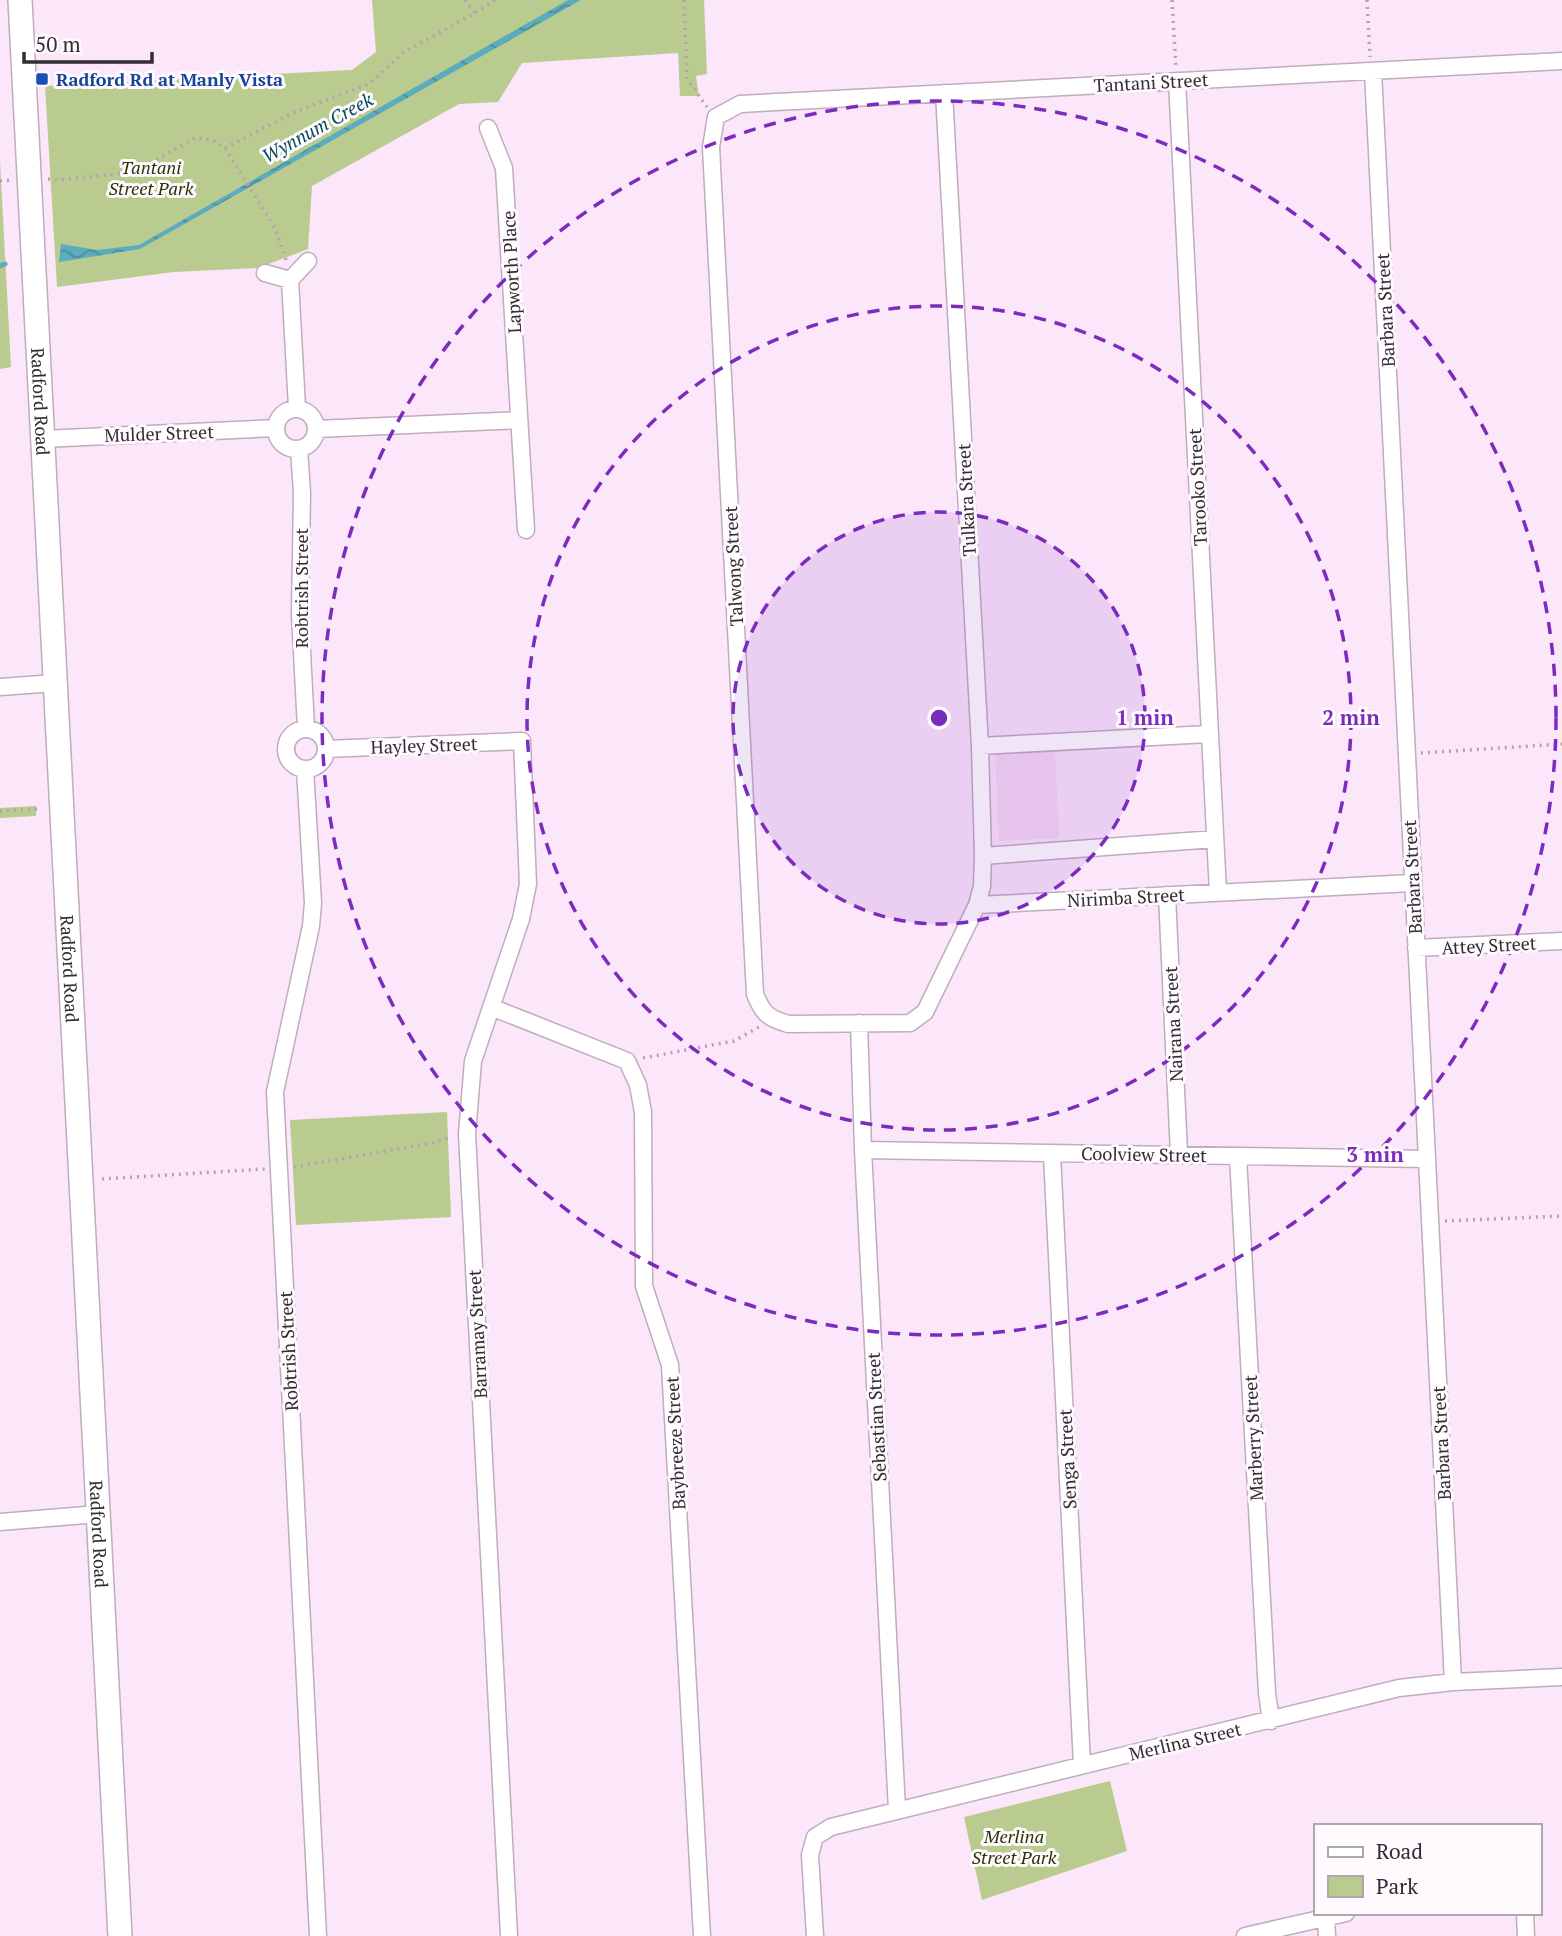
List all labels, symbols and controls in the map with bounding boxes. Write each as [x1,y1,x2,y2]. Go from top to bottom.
scale bar [24,21,152,65]
text: 50 m [35,30,81,58]
place label: Radford Rd at Manly Vista [56,67,283,91]
street label: Tantani Street [1093,67,1209,97]
marker: Radford Rd at Manly Vista [34,71,50,87]
water label: Wynnum Creek [257,86,378,168]
park label: Tantani Street Park [109,155,194,200]
street label: Lapworth Place [496,210,526,334]
street label: Barbara Street [1370,252,1400,368]
street label: Radford Road [26,347,56,456]
street label: Mulder Street [104,419,215,447]
street label: Tarooko Street [1182,427,1212,547]
street label: Tulkara Street [951,443,981,557]
street label: Talwong Street [718,505,748,627]
street label: Robtrish Street [289,527,313,648]
text: 1 min [1116,703,1174,731]
text: 2 min [1322,703,1380,731]
centre of rings [927,706,951,730]
street label: Hayley Street [370,731,478,759]
street label: Barbara Street [1397,819,1427,935]
street label: Nirimba Street [1067,882,1186,912]
street label: Radford Road [55,914,85,1023]
street label: Attey Street [1441,931,1537,959]
street label: Nairana Street [1158,965,1188,1082]
text: 3 min [1346,1140,1404,1168]
street label: Coolview Street [1081,1141,1207,1167]
street label: Barramay Street [462,1269,492,1399]
street label: Robtrish Street [273,1290,303,1412]
street label: Sebastian Street [861,1351,891,1482]
street label: Marberry Street [1238,1374,1268,1502]
street label: Baybreeze Street [659,1375,690,1510]
street label: Barbara Street [1426,1385,1456,1501]
street label: Senga Street [1052,1408,1082,1510]
street label: Radford Road [84,1479,114,1588]
street label: Merlina Street [1126,1716,1244,1766]
park label: Merlina Street Park [972,1824,1057,1869]
legend [1314,1824,1541,1915]
text: Road [1376,1837,1423,1865]
text: Park [1376,1872,1418,1900]

